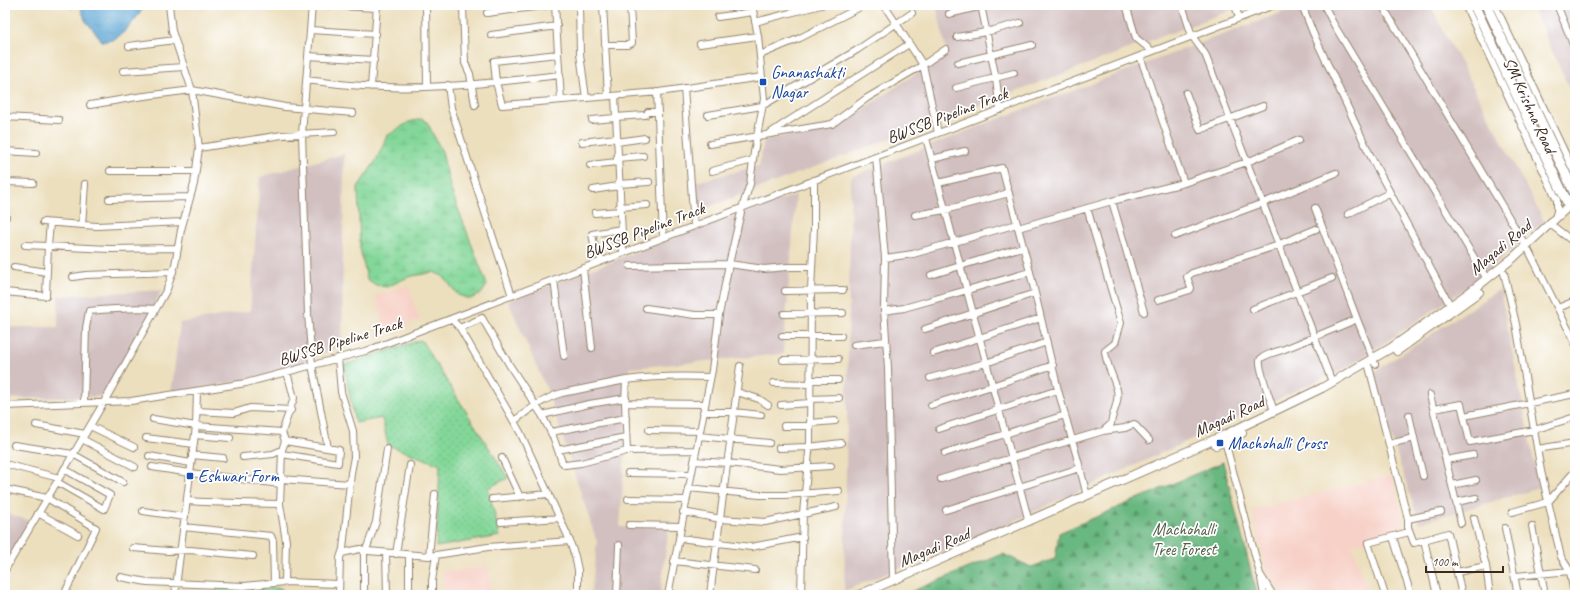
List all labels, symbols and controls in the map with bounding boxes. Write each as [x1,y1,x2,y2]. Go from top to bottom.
street label: SM Krishna Road [1498,54,1562,160]
place label: Gnanashakti Nagar [771,62,846,103]
marker: Gnanashakti Nagar [758,77,768,87]
street label: BWSSB Pipeline Track [884,82,1012,148]
street label: BWSSB Pipeline Track [581,197,709,263]
street label: Magadi Road [1465,214,1538,280]
street label: BWSSB Pipeline Track [276,312,406,370]
street label: Magadi Road [1191,390,1270,442]
place label: Machohalli Cross [1228,433,1328,454]
marker: Machohalli Cross [1215,438,1225,448]
place label: Eshwari Form [198,466,279,487]
marker: Eshwari Form [185,471,195,481]
park label: Machohalli Tree Forest [1152,519,1218,560]
street label: Magadi Road [896,522,975,572]
scale bar [1426,548,1503,574]
text: 100 m [1432,554,1459,570]

